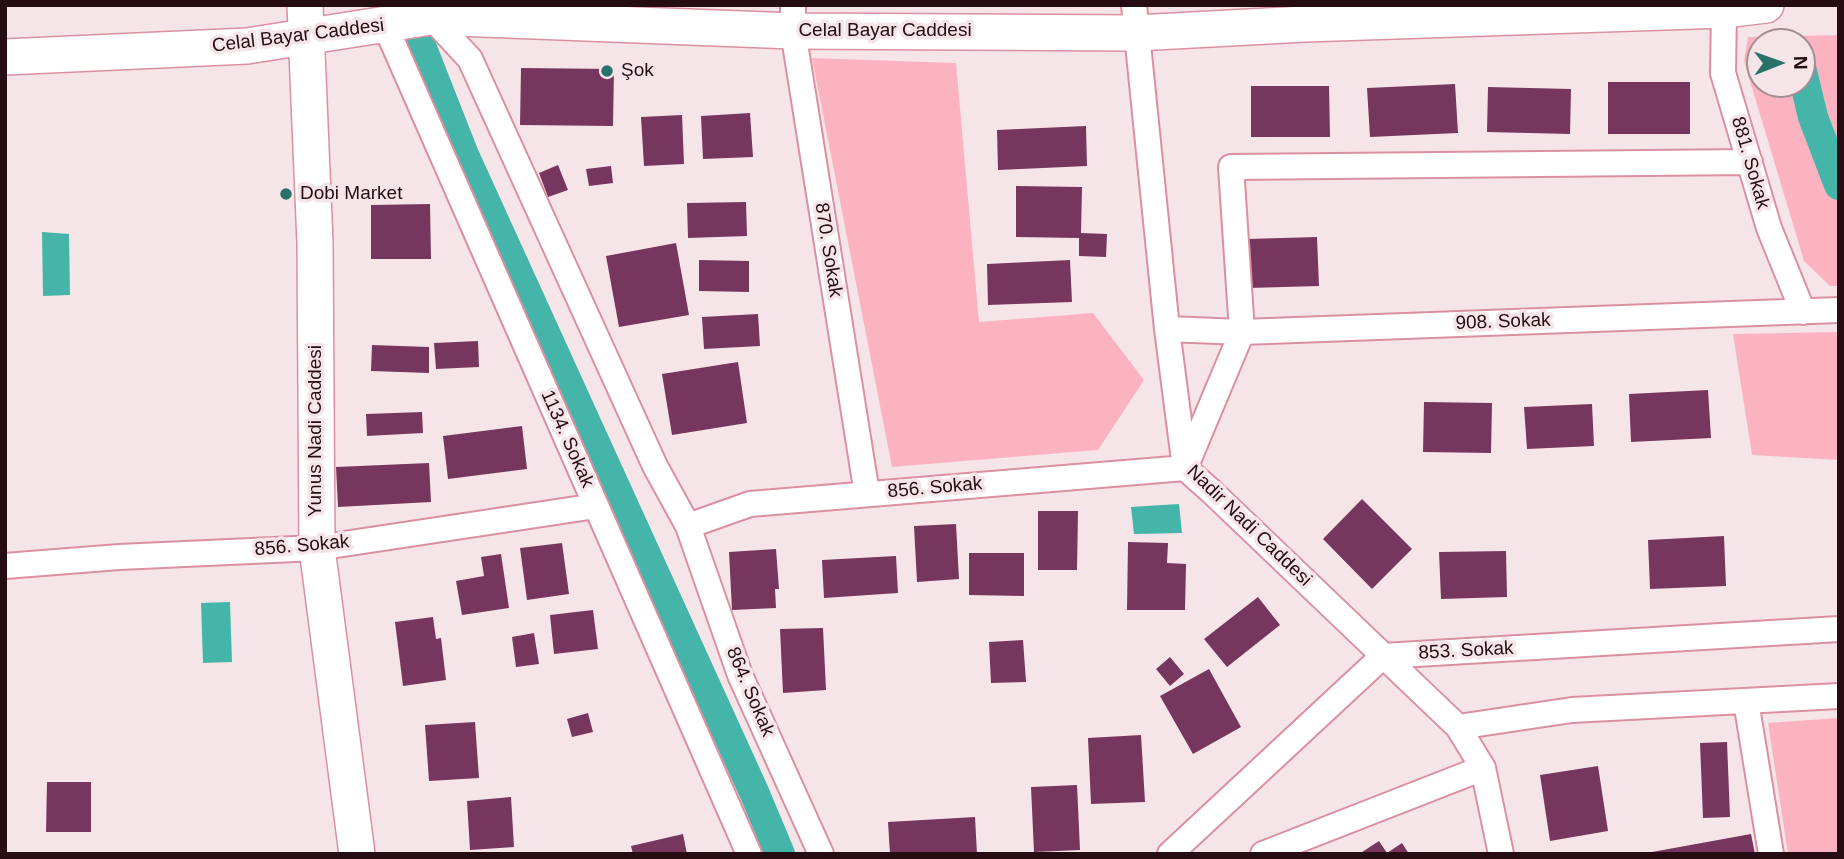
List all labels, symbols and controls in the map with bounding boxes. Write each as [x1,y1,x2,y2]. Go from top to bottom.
street label: Celal Bayar Caddesi [211,14,385,58]
street label: Celal Bayar Caddesi [798,20,972,42]
north arrow [1746,28,1816,98]
text: N [1790,56,1811,70]
place label: Şok [621,60,654,82]
marker: Şok [599,63,615,79]
street label: 881. Sokak [1726,114,1774,212]
place label: Dobi Market [300,183,402,205]
marker: Dobi Market [278,186,294,202]
street label: 870. Sokak [809,201,847,299]
street label: 908. Sokak [1455,309,1551,335]
street label: Yunus Nadi Caddesi [305,345,327,517]
street label: 1134. Sokak [535,387,599,491]
street label: Nadir Nadi Caddesi [1182,461,1316,591]
street label: 856. Sokak [887,473,983,503]
street label: 856. Sokak [254,531,350,561]
street label: 853. Sokak [1418,637,1514,665]
street label: 864. Sokak [721,644,779,740]

